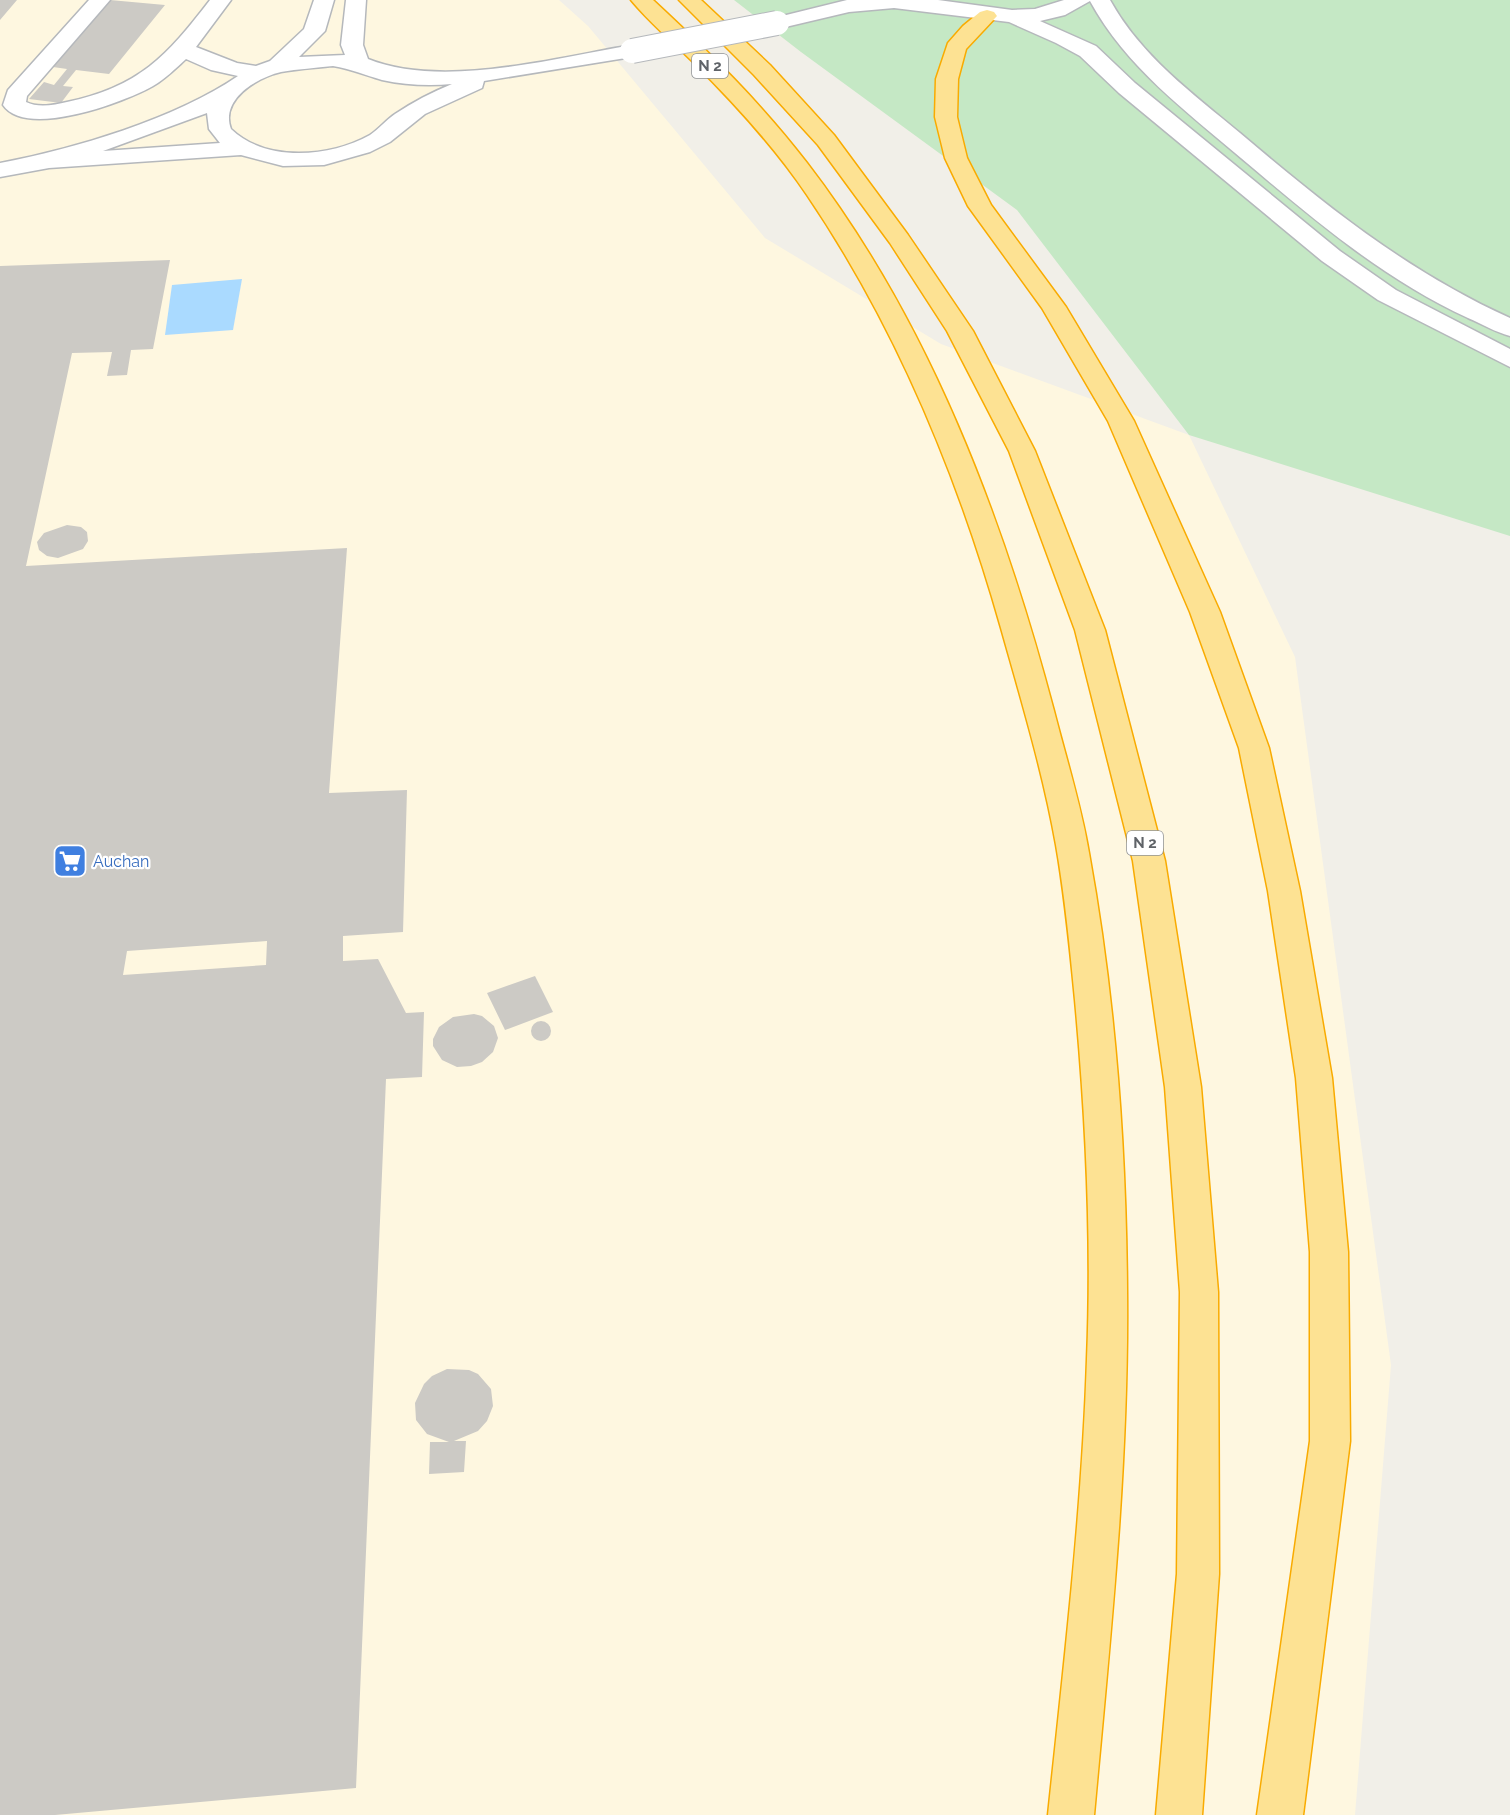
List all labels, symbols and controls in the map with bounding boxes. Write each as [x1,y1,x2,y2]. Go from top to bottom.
road number: N 2 [692,54,728,78]
road number: N 2 [1127,831,1163,855]
supermarket icon: Auchan [52,843,88,879]
place label: Auchan [93,852,149,871]

